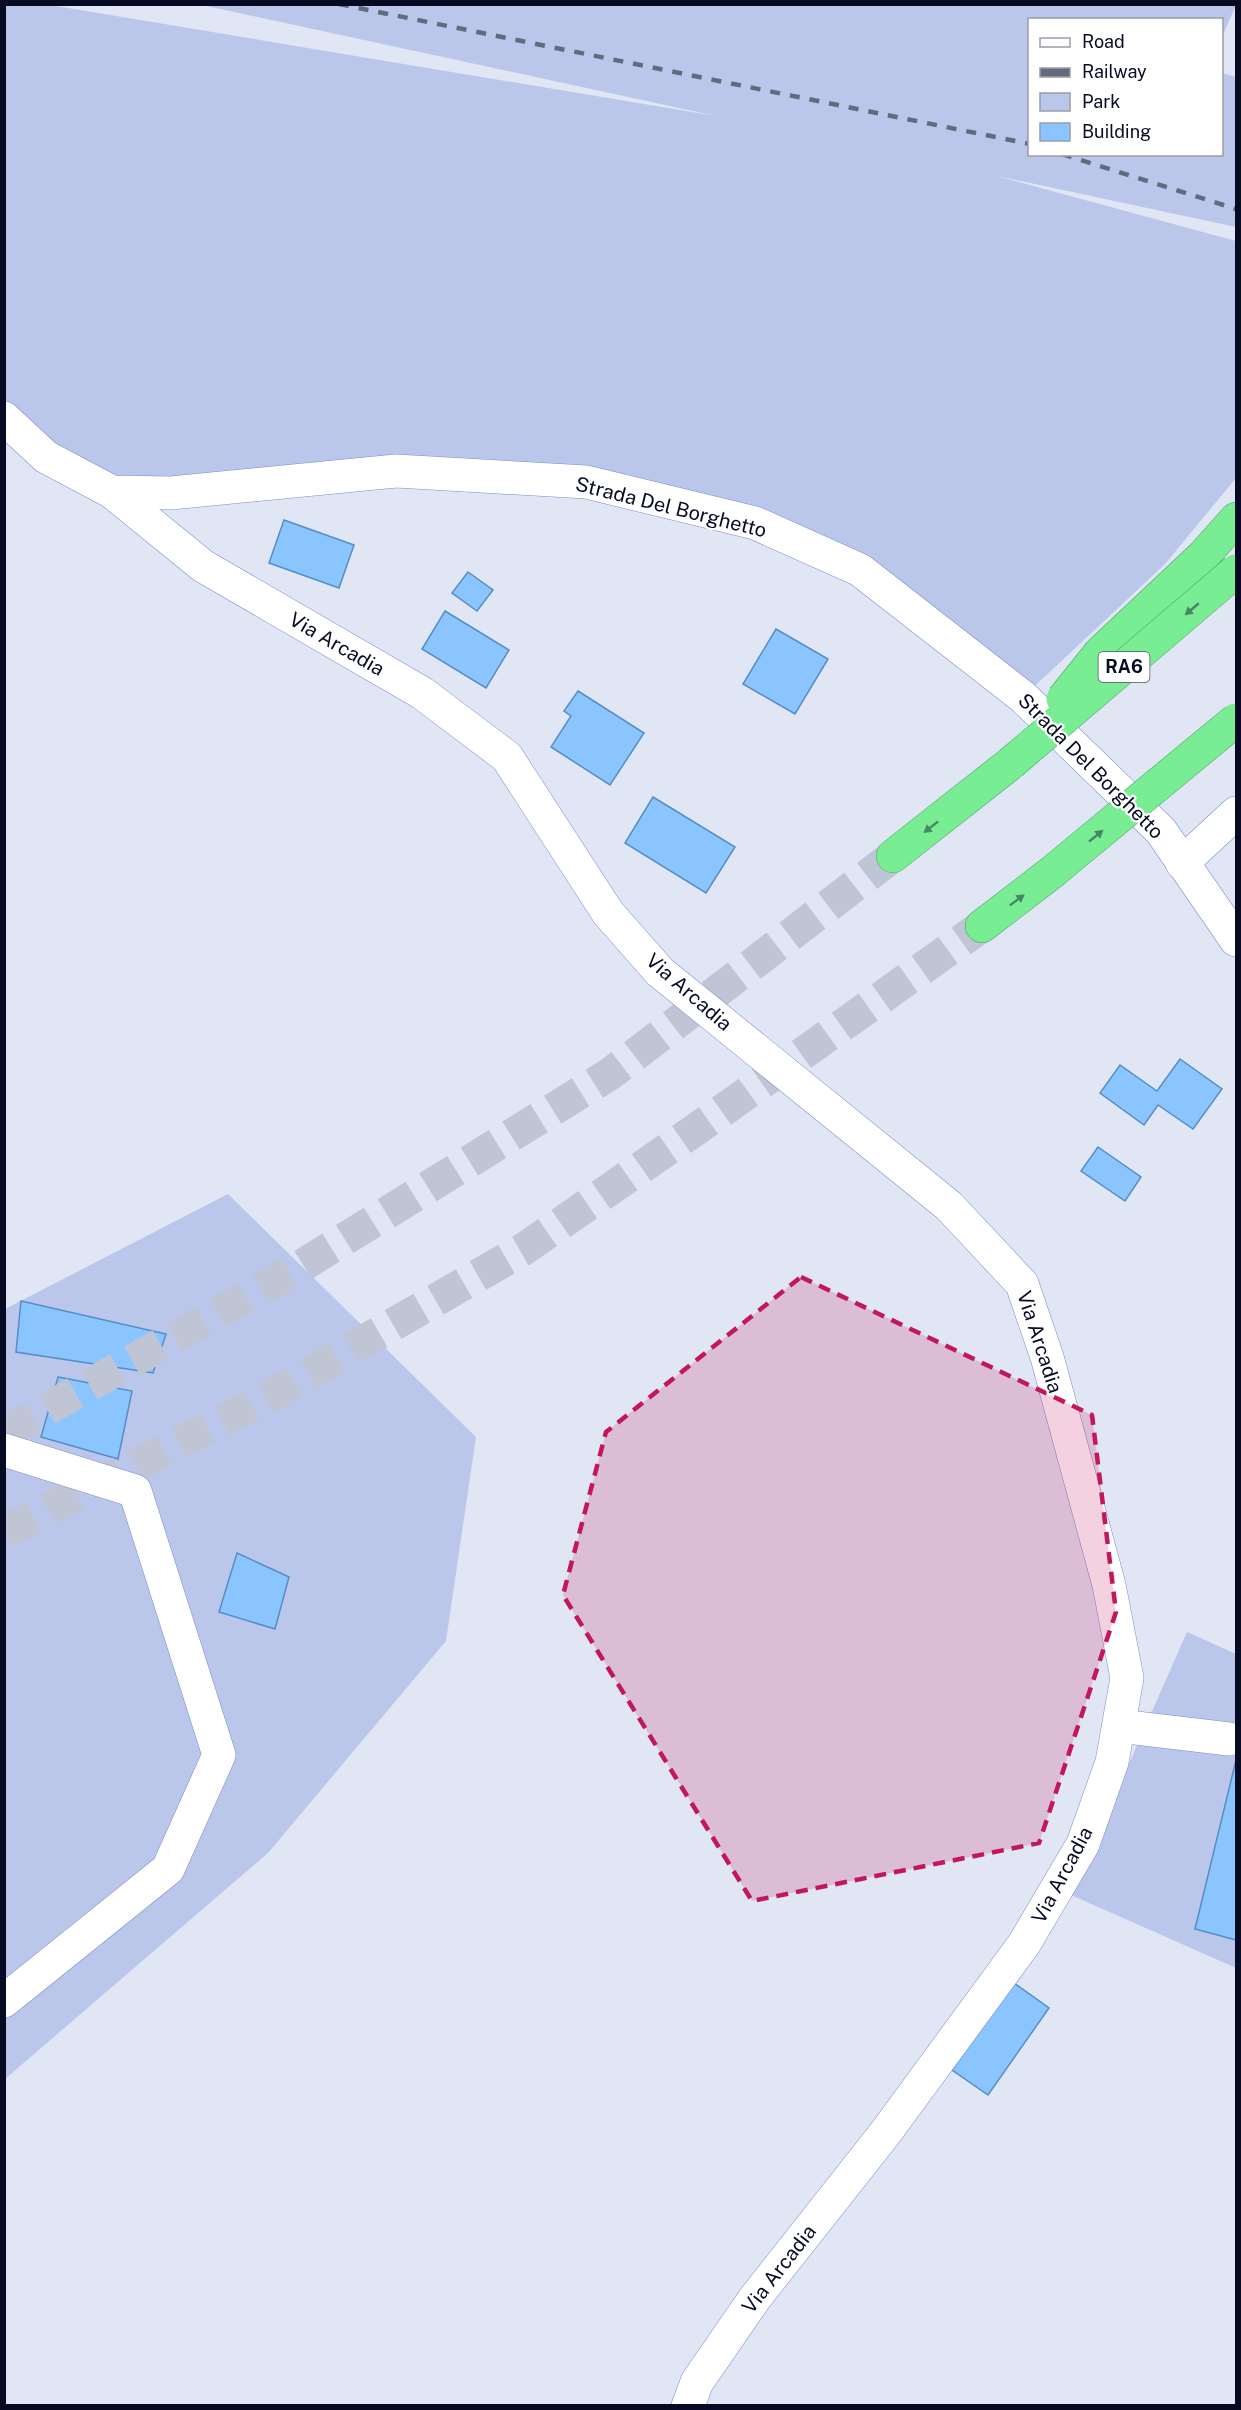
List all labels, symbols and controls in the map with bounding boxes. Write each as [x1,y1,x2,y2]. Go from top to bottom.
legend [1028,18,1223,156]
text: Road [1082,31,1125,52]
text: Railway [1082,61,1147,82]
text: Park [1082,91,1120,112]
text: Building [1082,121,1151,142]
street label: Strada Del Borghetto [573,472,769,542]
one-way arrow [1185,602,1200,615]
street label: Via Arcadia [285,607,389,681]
road number: RA6 [1098,652,1150,682]
street label: Strada Del Borghetto [1013,688,1169,844]
one-way arrow [923,820,939,833]
one-way arrow [1089,831,1104,843]
one-way arrow [1009,894,1024,906]
street label: Via Arcadia [641,948,737,1036]
street label: Via Arcadia [1012,1288,1068,1396]
street label: Via Arcadia [1027,1823,1097,1927]
street label: Via Arcadia [737,2220,821,2318]

